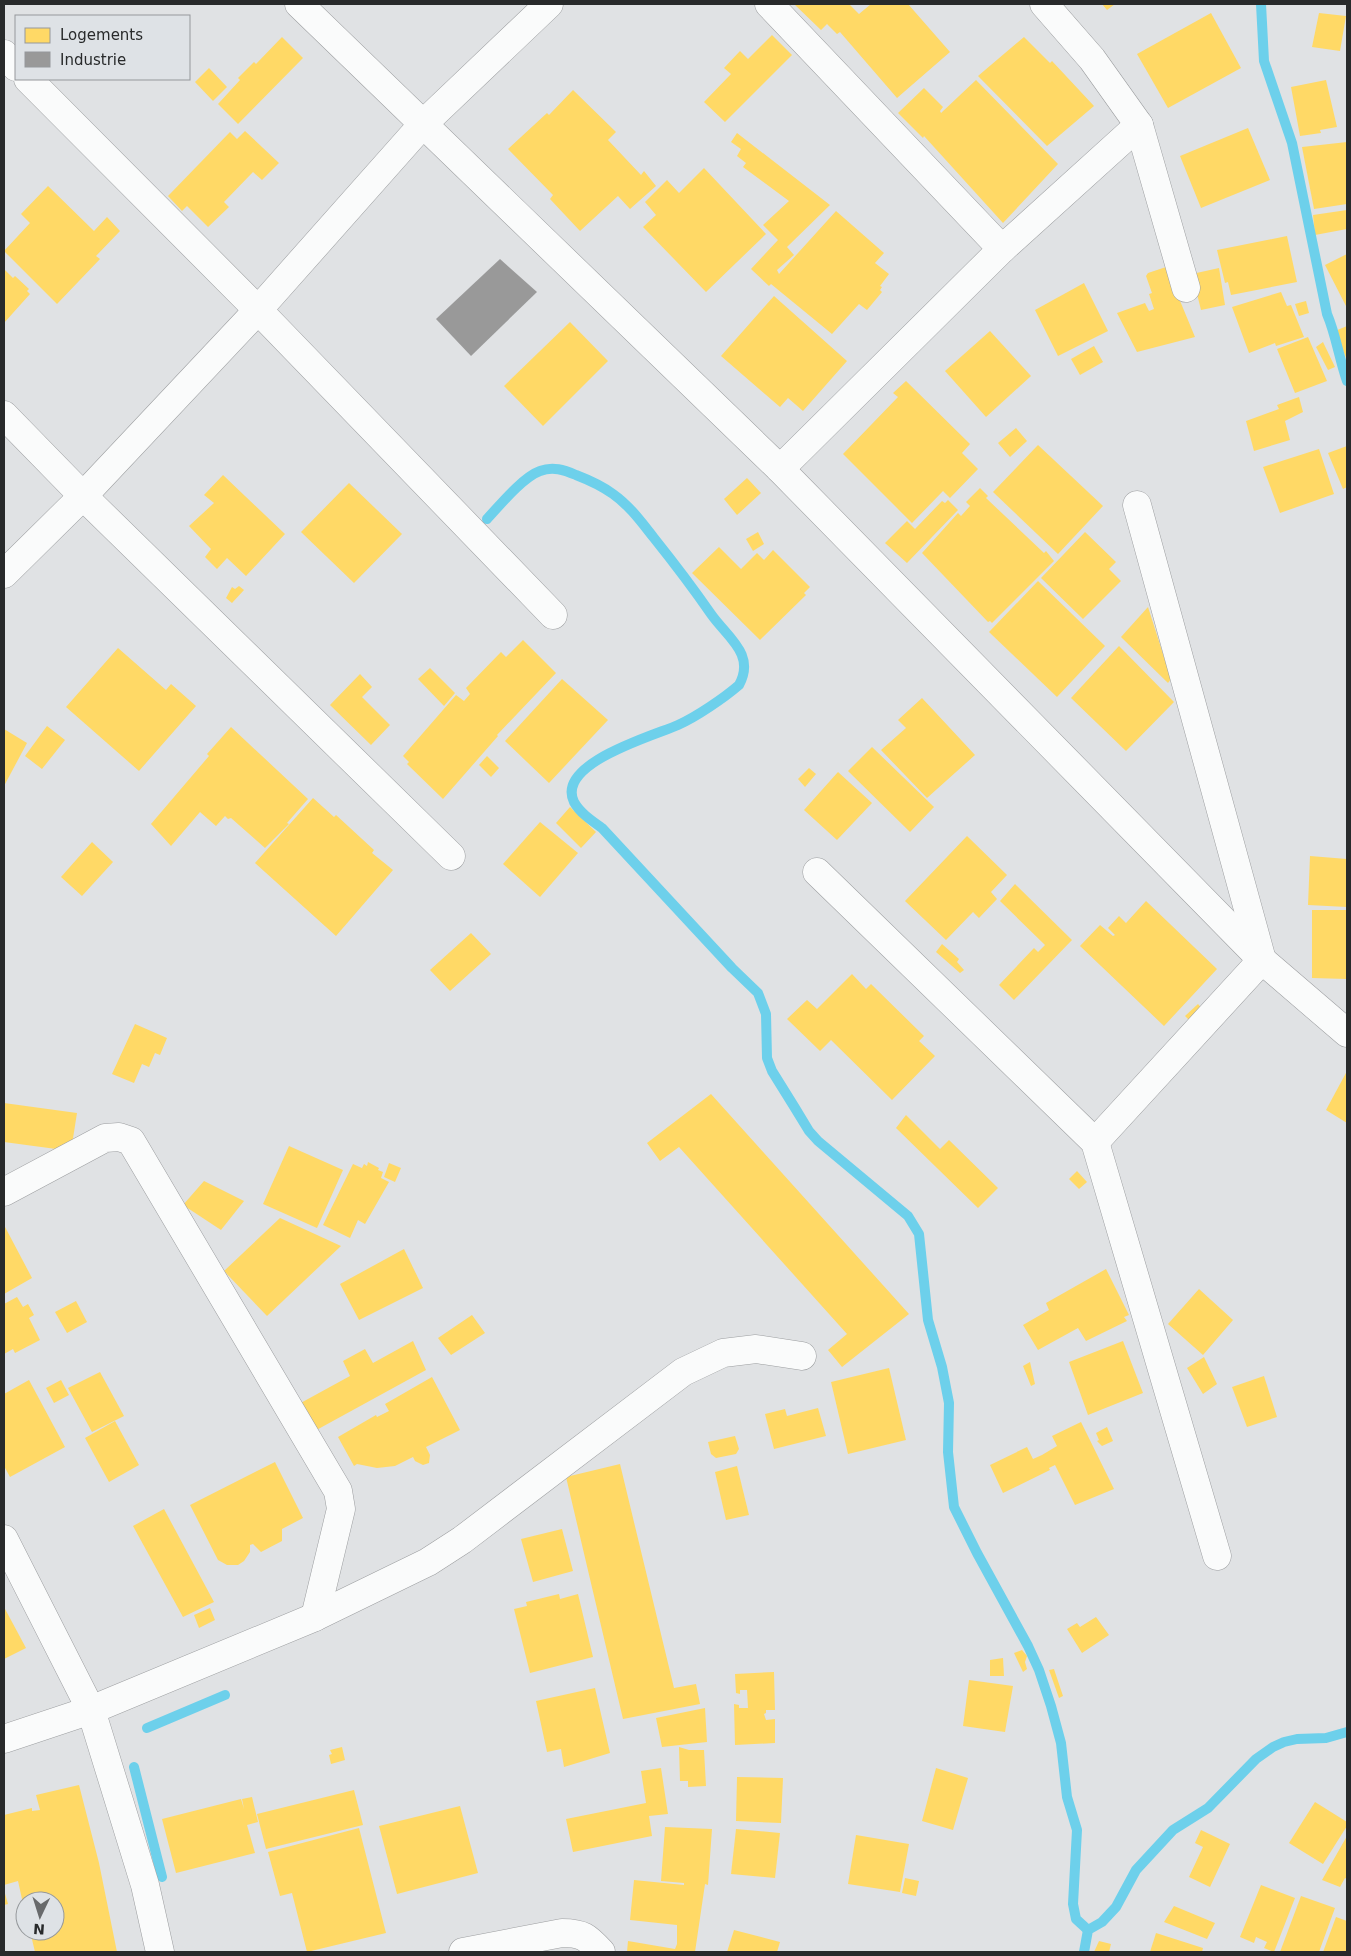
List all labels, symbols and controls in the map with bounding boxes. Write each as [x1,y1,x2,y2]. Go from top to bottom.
legend [15,15,190,80]
text: Logements [60,26,143,44]
text: Industrie [60,51,126,69]
north arrow [15,1891,65,1941]
text: N [33,1921,45,1937]

